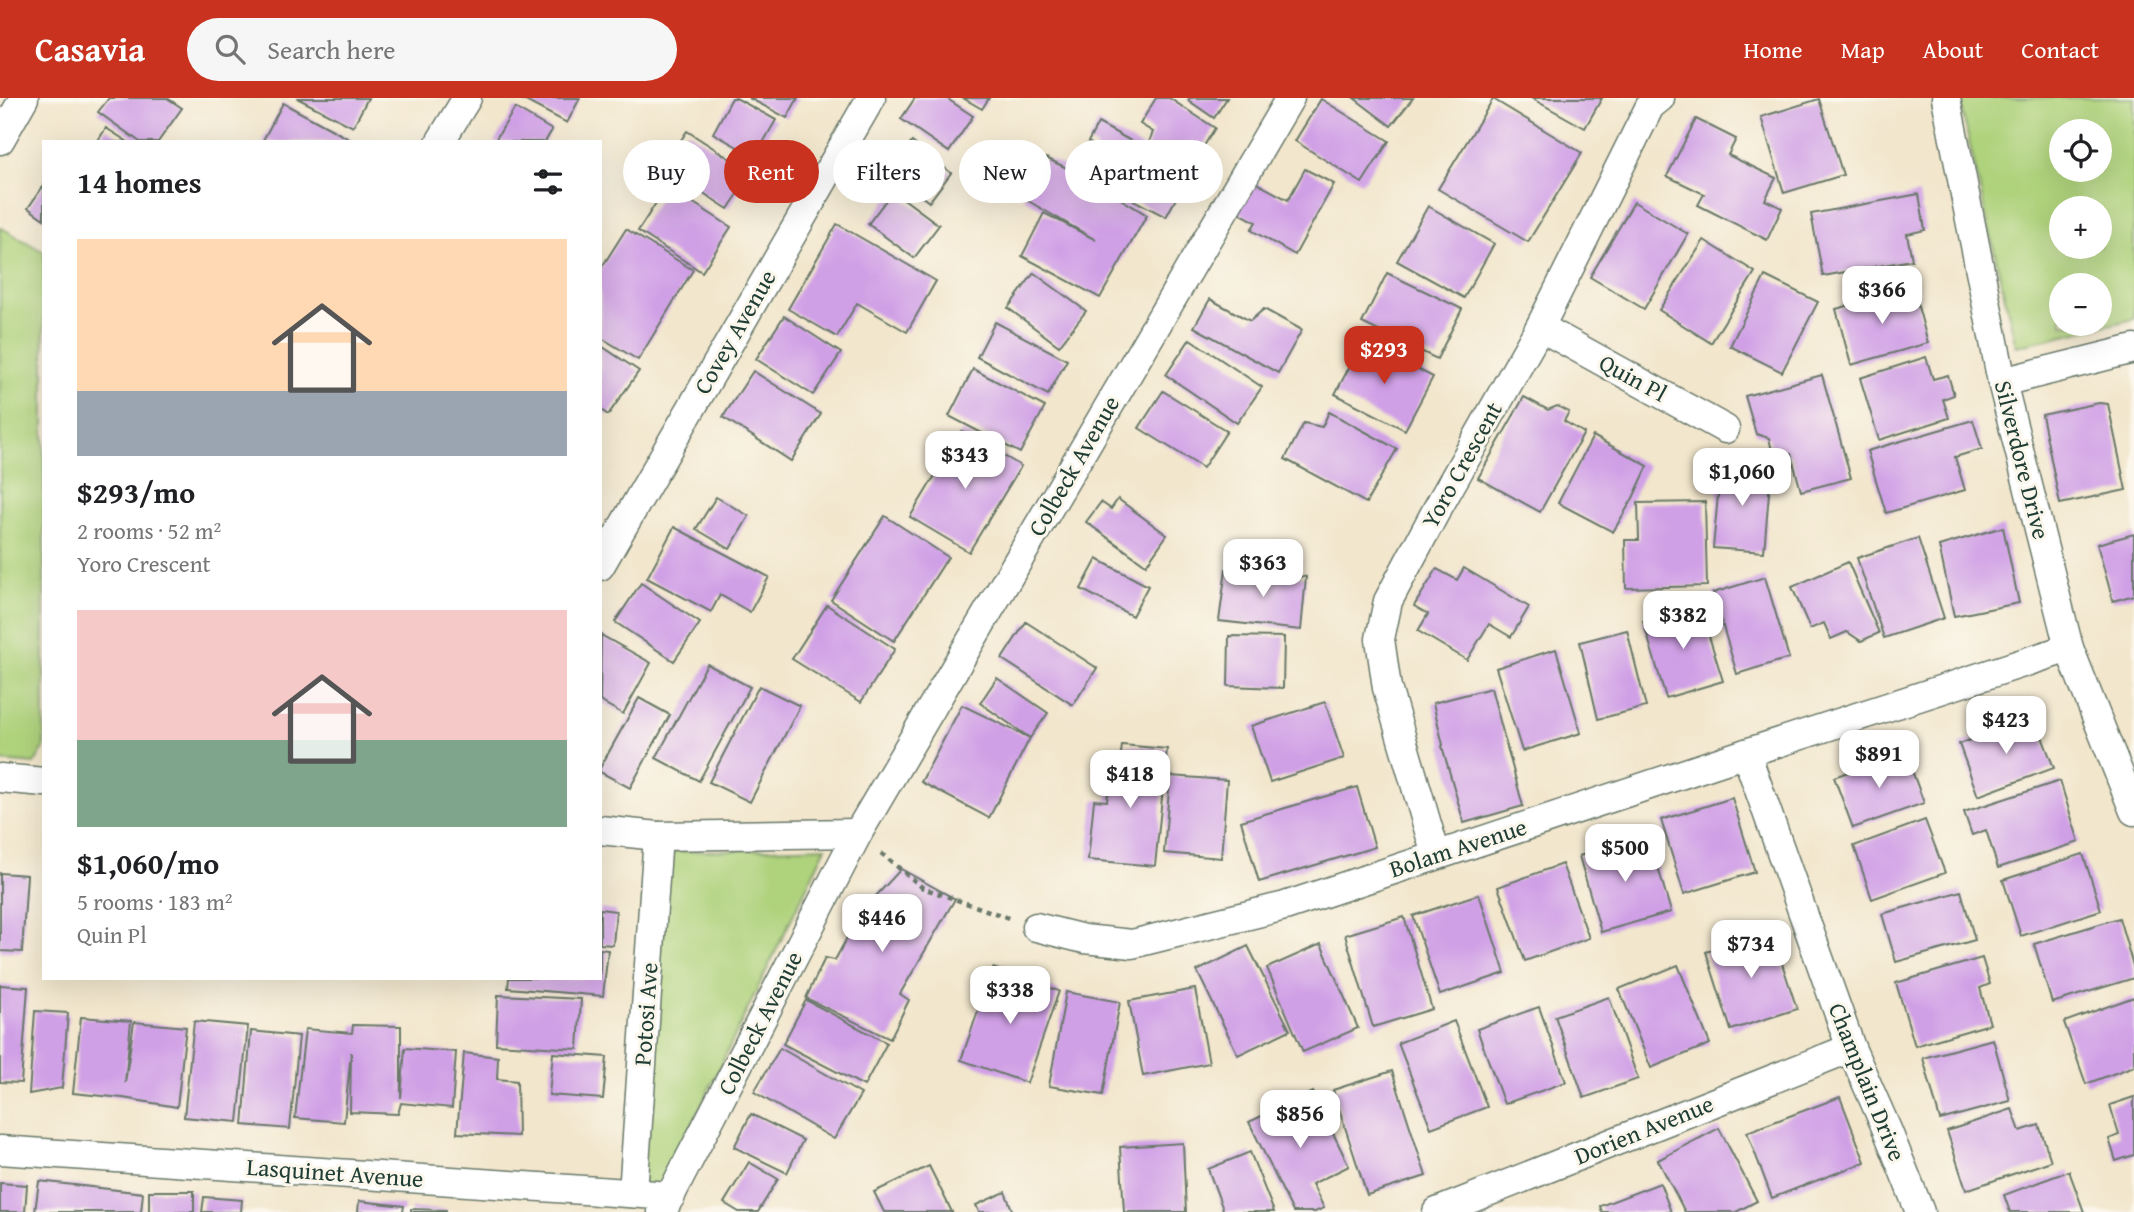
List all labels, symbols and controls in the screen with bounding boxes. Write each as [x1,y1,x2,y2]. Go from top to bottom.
search box [187,18,677,81]
text: Casavia [35,25,145,73]
icon: search [211,30,249,68]
text: Search here [267,30,396,69]
text: Home [1744,32,1803,67]
text: Map [1841,32,1885,67]
text: About [1923,32,1983,67]
text: Contact [2021,32,2099,67]
map controls [2049,119,2112,336]
button: locate [2049,119,2112,182]
chip: Buy [623,140,710,203]
chip: Rent [724,140,819,203]
chip: Filters [833,140,945,203]
chip: New [959,140,1051,203]
chip: Apartment [1065,140,1223,203]
text: 14 homes [77,160,202,204]
icon: filters [529,163,567,201]
button: + [2049,196,2112,259]
street label: Covey Avenue [685,263,784,400]
pin: $366 [1841,266,1923,326]
text: $366 [1858,272,1906,305]
button: − [2049,273,2112,336]
icon: home [259,285,385,411]
pin: $293 [1343,327,1425,386]
text: $293 [1360,332,1408,365]
street label: Quin Pl [1593,345,1674,411]
street label: Silverdore Drive [1986,377,2059,543]
street label: Colbeck Avenue [1019,389,1128,543]
street label: Yoro Crescent [1412,395,1511,534]
pin: $343 [924,432,1006,491]
text: $343 [941,437,989,470]
pin: $1,060 [1685,448,1799,508]
text: $1,060 [1709,454,1775,487]
text: $293/mo [77,470,195,514]
text: 2 rooms · 52 m² [77,514,221,547]
pin: $363 [1222,540,1304,599]
text: $363 [1239,545,1287,578]
text: Yoro Crescent [77,547,211,580]
pin: $382 [1642,592,1724,651]
text: $382 [1659,597,1707,630]
icon: home [259,656,385,782]
pin: $423 [1965,696,2047,756]
text: $423 [1982,702,2030,735]
pin: $891 [1838,730,1920,790]
text: $891 [1855,736,1903,769]
pin: $418 [1089,750,1171,810]
text: $418 [1106,756,1154,789]
street label: Bolam Avenue [1385,809,1531,886]
pin: $500 [1584,824,1666,884]
text: $500 [1601,830,1649,863]
text: $1,060/mo [77,841,219,885]
text: 5 rooms · 183 m² [77,885,232,918]
pin: $446 [841,894,923,954]
text: $446 [858,900,906,933]
text: Quin Pl [77,918,147,951]
pin: $734 [1710,920,1792,980]
text: $734 [1727,926,1775,959]
street label: Colbeck Avenue [708,945,811,1101]
street label: Potosi Ave [624,961,667,1067]
pin: $338 [969,967,1051,1026]
text: $338 [986,972,1034,1005]
street label: Champlain Drive [1820,997,1915,1166]
street label: Dorien Avenue [1569,1086,1719,1173]
pin: $856 [1259,1090,1341,1150]
text: $856 [1276,1096,1324,1129]
street label: Lasquinet Avenue [245,1149,425,1196]

